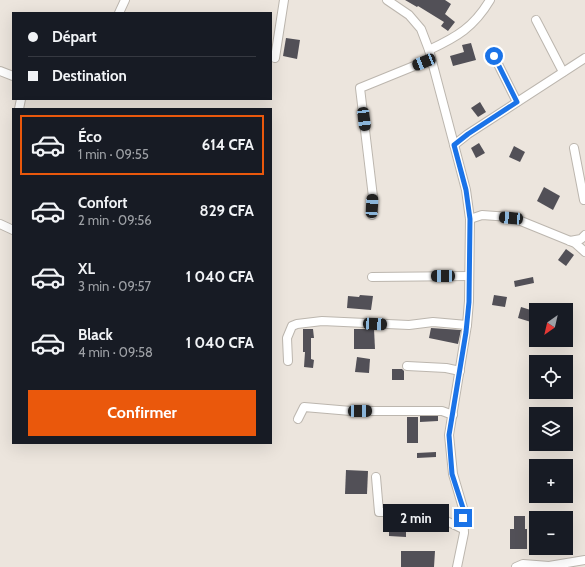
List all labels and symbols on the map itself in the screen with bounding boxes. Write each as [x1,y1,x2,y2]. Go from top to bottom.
route start [485,47,503,65]
car [411,52,437,72]
car [357,106,371,132]
car [365,194,379,218]
car [499,211,523,225]
car [431,270,455,282]
north arrow [529,303,573,347]
car [363,317,387,331]
car [348,405,372,417]
callout: 2 min [383,504,449,532]
route end [454,509,472,527]

